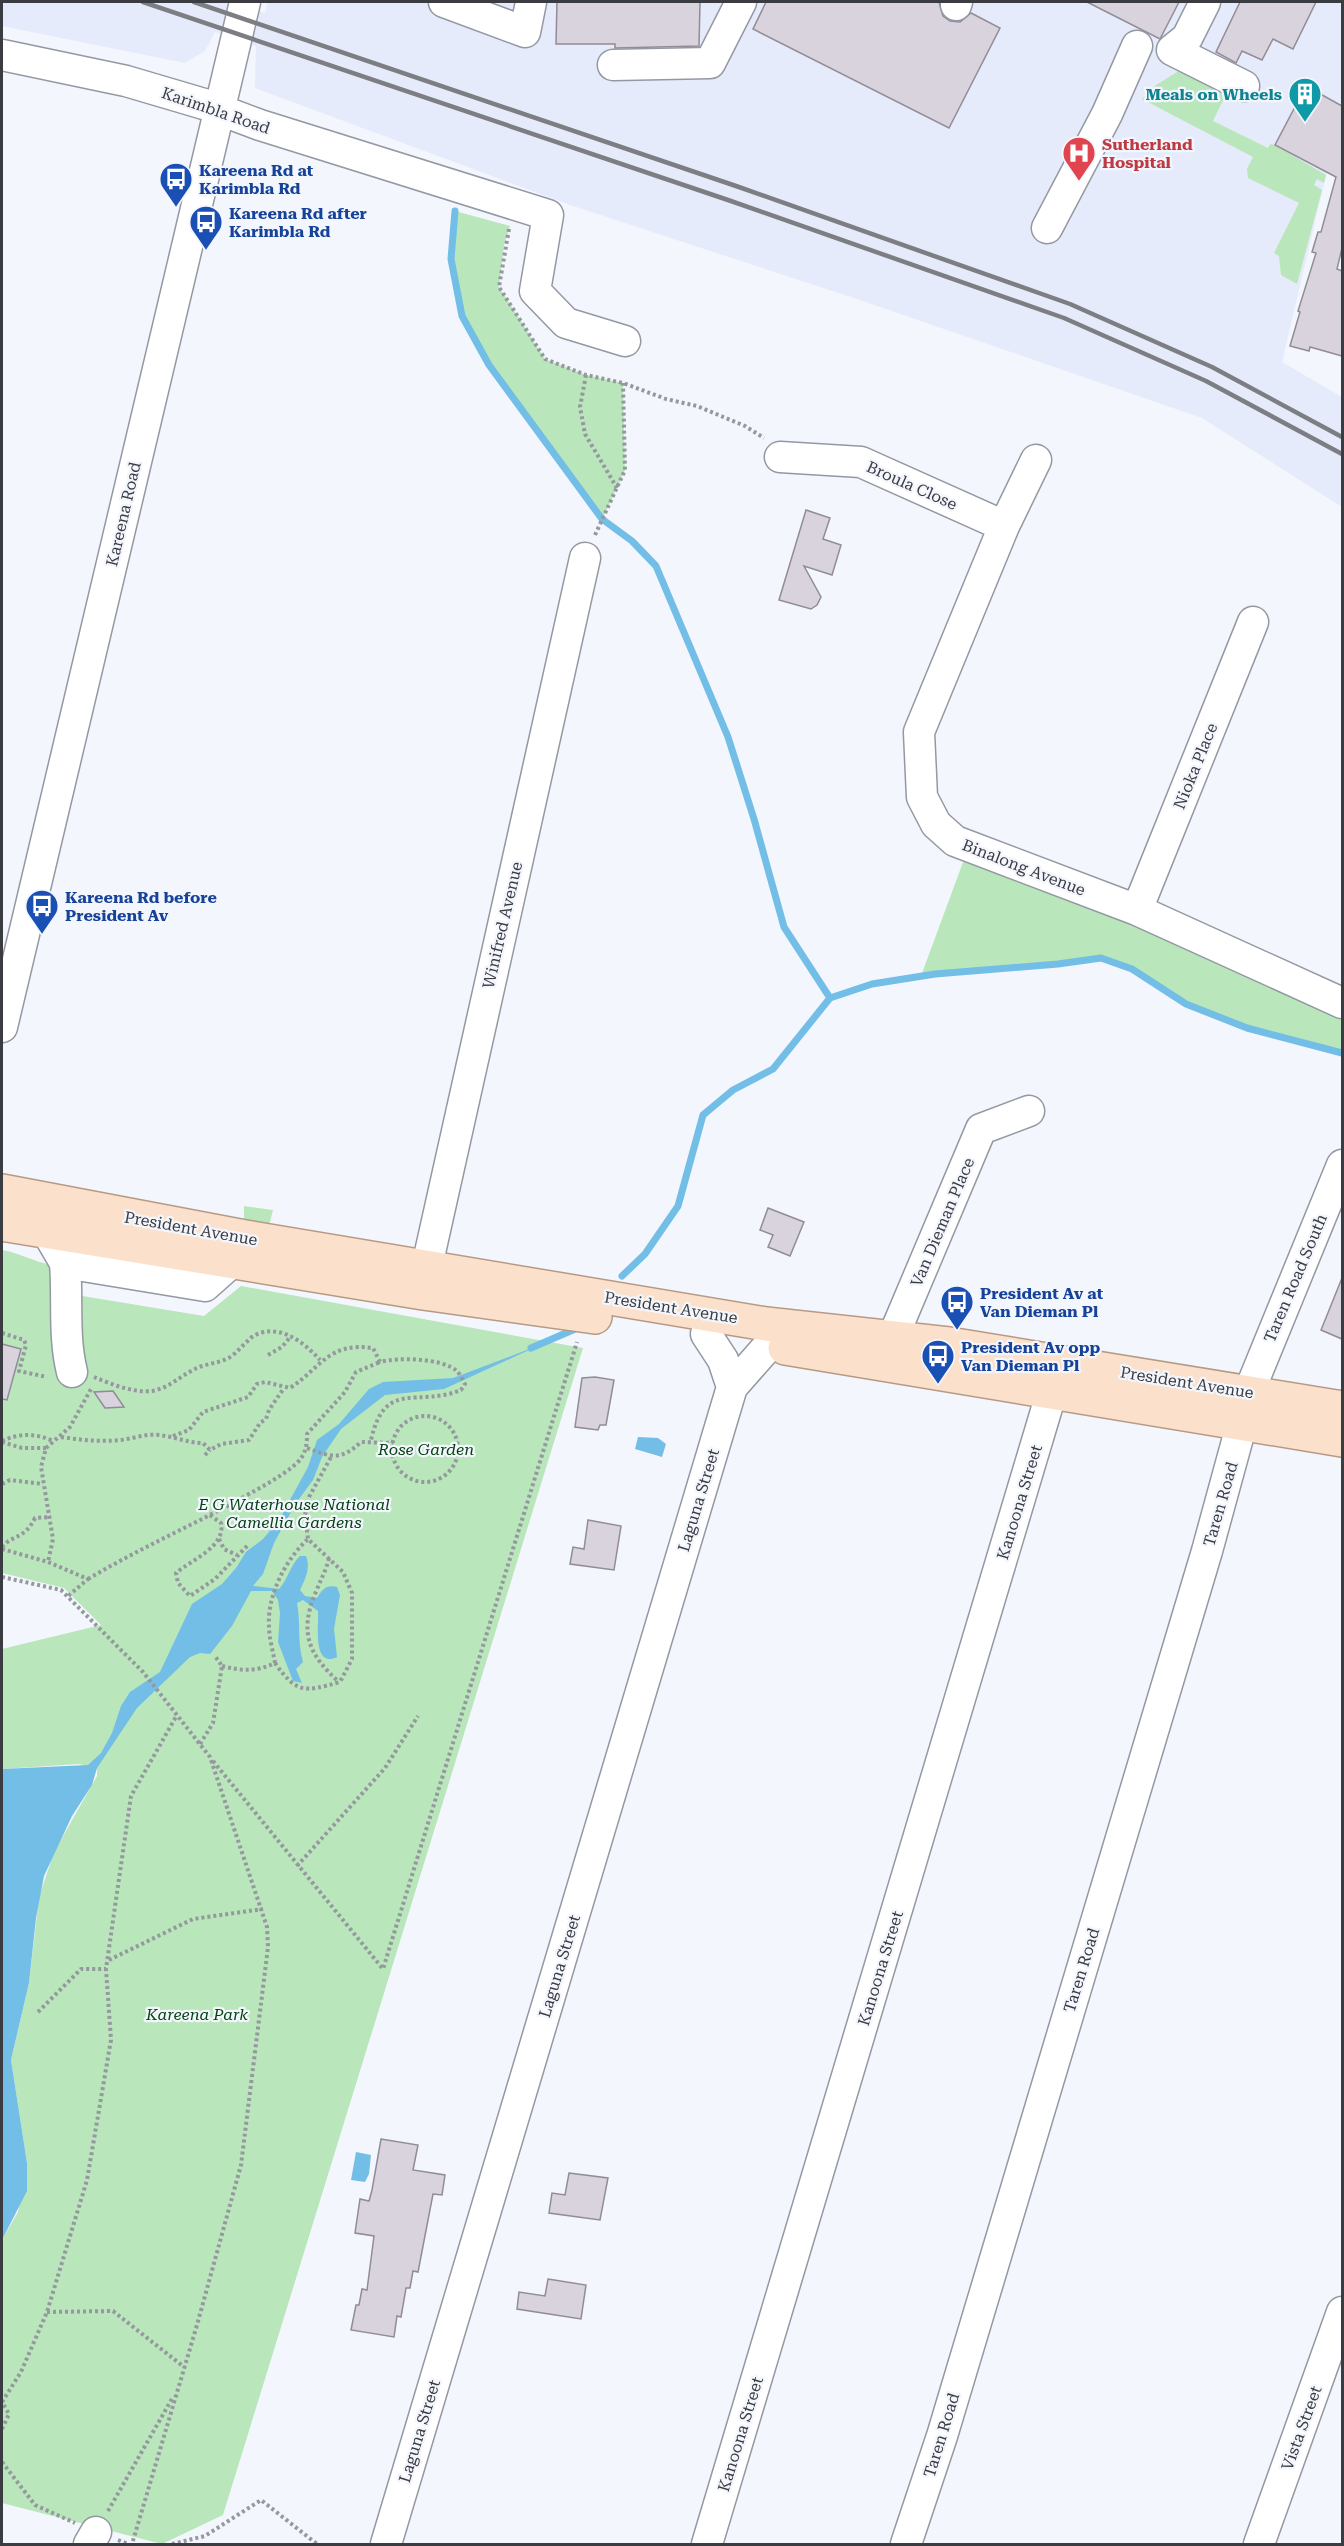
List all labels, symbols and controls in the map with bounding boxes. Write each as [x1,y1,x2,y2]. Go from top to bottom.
building icon: Meals on Wheels [1287,76,1323,123]
street label: Karimbla Road [159,83,273,138]
place label: Meals on Wheels [1145,85,1282,104]
hospital icon: Sutherland Hospital [1061,135,1097,182]
place label: Sutherland Hospital [1102,135,1193,172]
bus stop icon: Kareena Rd at Karimbla Rd [158,161,194,208]
place label: Kareena Rd at Karimbla Rd [199,161,314,198]
bus stop icon: Kareena Rd after Karimbla Rd [188,204,224,251]
place label: Kareena Rd after Karimbla Rd [229,204,367,241]
street label: Broula Close [864,457,960,514]
street label: Kareena Road [102,460,145,568]
street label: Nioka Place [1170,720,1221,812]
street label: Binalong Avenue [960,835,1088,900]
street label: Winifred Avenue [479,860,526,991]
bus stop icon: Kareena Rd before President Av [24,888,60,935]
place label: Kareena Rd before President Av [65,888,217,925]
street label: Van Dieman Place [907,1155,978,1290]
street label: President Avenue [123,1207,259,1250]
street label: Taren Road South [1260,1211,1331,1345]
bus stop icon: President Av at Van Dieman Pl [939,1284,975,1331]
place label: President Av at Van Dieman Pl [980,1284,1104,1321]
street label: President Avenue [603,1288,739,1327]
bus stop icon: President Av opp Van Dieman Pl [920,1338,956,1385]
place label: President Av opp Van Dieman Pl [961,1338,1100,1375]
street label: President Avenue [1119,1363,1255,1402]
park label: Rose Garden [377,1440,474,1459]
street label: Kanoona Street [993,1442,1046,1562]
street label: Laguna Street [674,1446,723,1554]
street label: Taren Road [1199,1460,1242,1549]
park label: E G Waterhouse National Camellia Gardens [197,1495,390,1532]
street label: Kanoona Street [854,1908,907,2028]
street label: Laguna Street [535,1912,584,2020]
street label: Taren Road [1060,1926,1103,2015]
park label: Kareena Park [145,2005,248,2024]
street label: Kanoona Street [714,2374,767,2494]
street label: Laguna Street [395,2377,444,2485]
street label: Vista Street [1277,2383,1326,2473]
street label: Taren Road [920,2391,963,2480]

